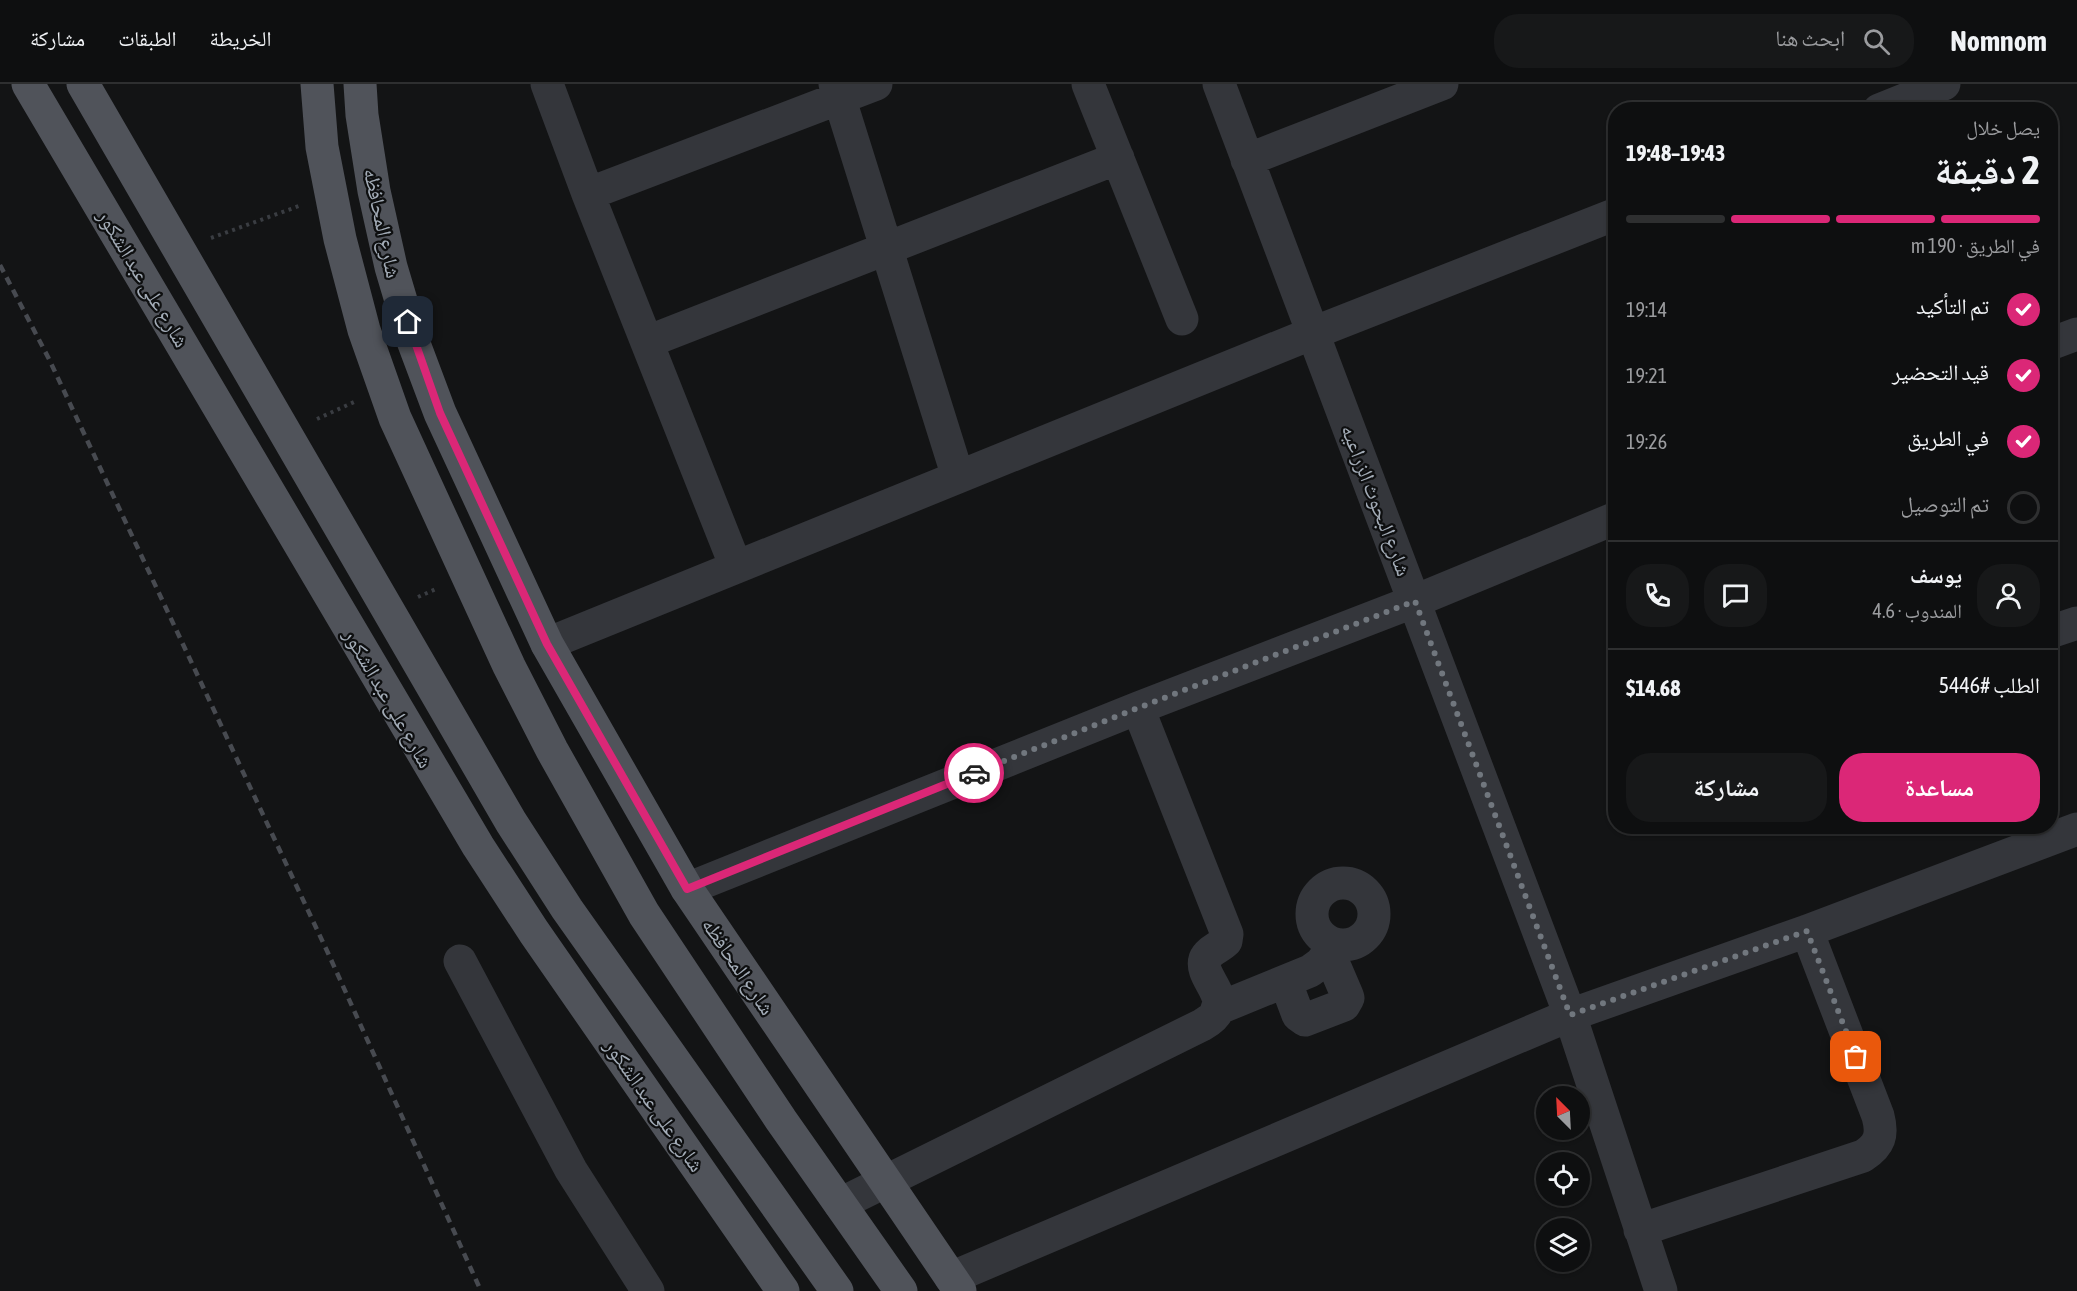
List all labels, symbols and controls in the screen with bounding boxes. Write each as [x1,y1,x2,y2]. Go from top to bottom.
search box [1494,14,1914,68]
text: ابحث هنا [1775,25,1845,51]
icon: search [1860,25,1893,58]
text: Nomnom [1950,25,2047,57]
text: مشاركة [30,26,85,50]
text: الطبقات [118,26,177,50]
text: الخريطة [210,26,271,50]
text: يصل خلال [1966,116,2040,139]
text: 19:43–19:48 [1626,140,1725,166]
text: 2 دقيقة [1934,148,2040,192]
street label: شارع المحافظه [358,166,406,281]
street label: شارع على عبد الشكور [91,204,195,352]
text: في الطريق · 190 m [1911,234,2040,257]
text: تم التأكيد [1916,293,1989,319]
icon: check [2007,293,2040,326]
pin [382,296,433,347]
text: 19:14 [1626,298,1667,321]
icon: home [391,305,424,338]
text: قيد التحضير [1892,359,1989,385]
icon: check [2007,359,2040,392]
text: 19:21 [1626,364,1667,387]
street label: شارع البحوث الزراعيه [1335,421,1417,580]
text: في الطريق [1907,425,1989,451]
icon: check [2007,425,2040,458]
text: 19:26 [1626,430,1667,453]
text: تم التوصيل [1900,491,1989,517]
text: يوسف [1910,562,1962,588]
button: phone [1626,564,1689,627]
button: chat [1704,564,1767,627]
button: person [1977,564,2040,627]
text: المندوب · 4.6 [1872,599,1962,622]
street label: شارع على عبد الشكور [337,623,438,773]
text: الطلب #5446 [1939,672,2040,698]
text: $14.68 [1626,675,1681,701]
courier [944,743,1004,803]
button: مشاركة [1626,753,1827,822]
button: مساعدة [1839,753,2040,822]
icon: car [958,757,991,790]
street label: شارع المحافظه [696,913,780,1020]
pin [1830,1031,1881,1082]
street label: شارع على عبد الشكور [598,1033,710,1177]
icon: bag [1839,1040,1872,1073]
north arrow [1536,1086,1590,1140]
map controls [1536,1086,1590,1272]
button: locate [1536,1152,1590,1206]
button: layers [1536,1218,1590,1272]

